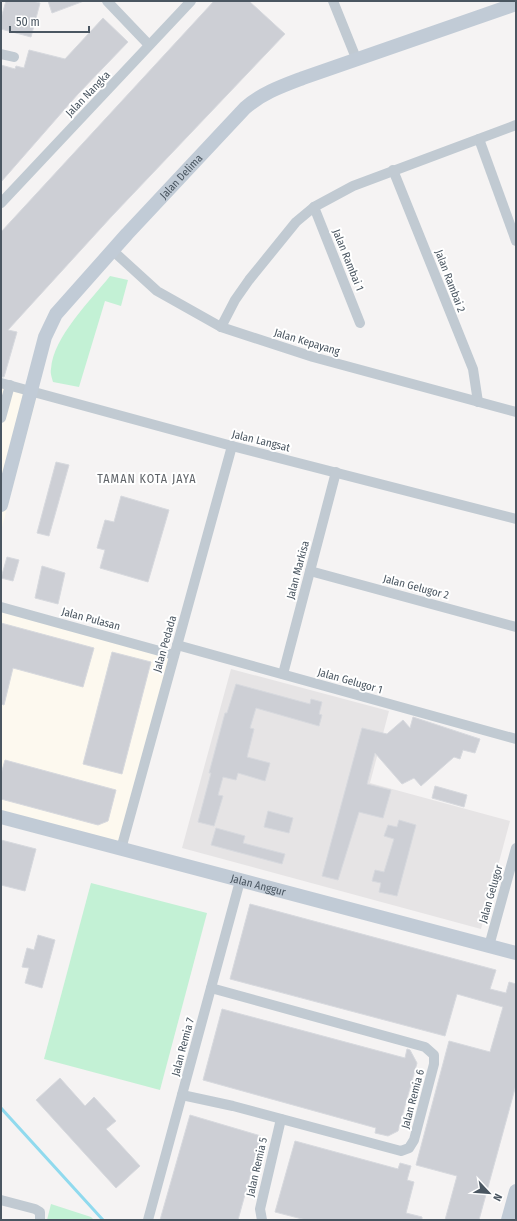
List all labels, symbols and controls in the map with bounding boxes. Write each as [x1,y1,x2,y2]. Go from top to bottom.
scale bar [10,8,89,34]
text: 50 m [16,15,40,29]
street label: Jalan Nangka [63,69,113,119]
street label: Jalan Delima [157,151,205,201]
street label: Jalan Rambai 1 [330,227,366,293]
street label: Jalan Rambai 2 [432,248,468,314]
street label: Jalan Kepayang [273,326,342,358]
street label: Jalan Langsat [231,427,292,455]
district label: TAMAN KOTA JAYA [97,472,197,486]
street label: Jalan Markisa [284,539,312,601]
street label: Jalan Gelugor 2 [382,572,450,602]
street label: Jalan Pulasan [60,605,122,633]
street label: Jalan Pedada [151,614,179,674]
street label: Jalan Gelugor 1 [316,666,384,696]
street label: Jalan Gelugor [476,863,506,925]
street label: Jalan Anggur [229,871,287,898]
street label: Jalan Remia 7 [169,1016,197,1078]
street label: Jalan Remia 6 [399,1067,427,1130]
street label: Jalan Remia 5 [244,1136,270,1198]
north arrow [469,1173,509,1213]
text: N [490,1191,505,1203]

